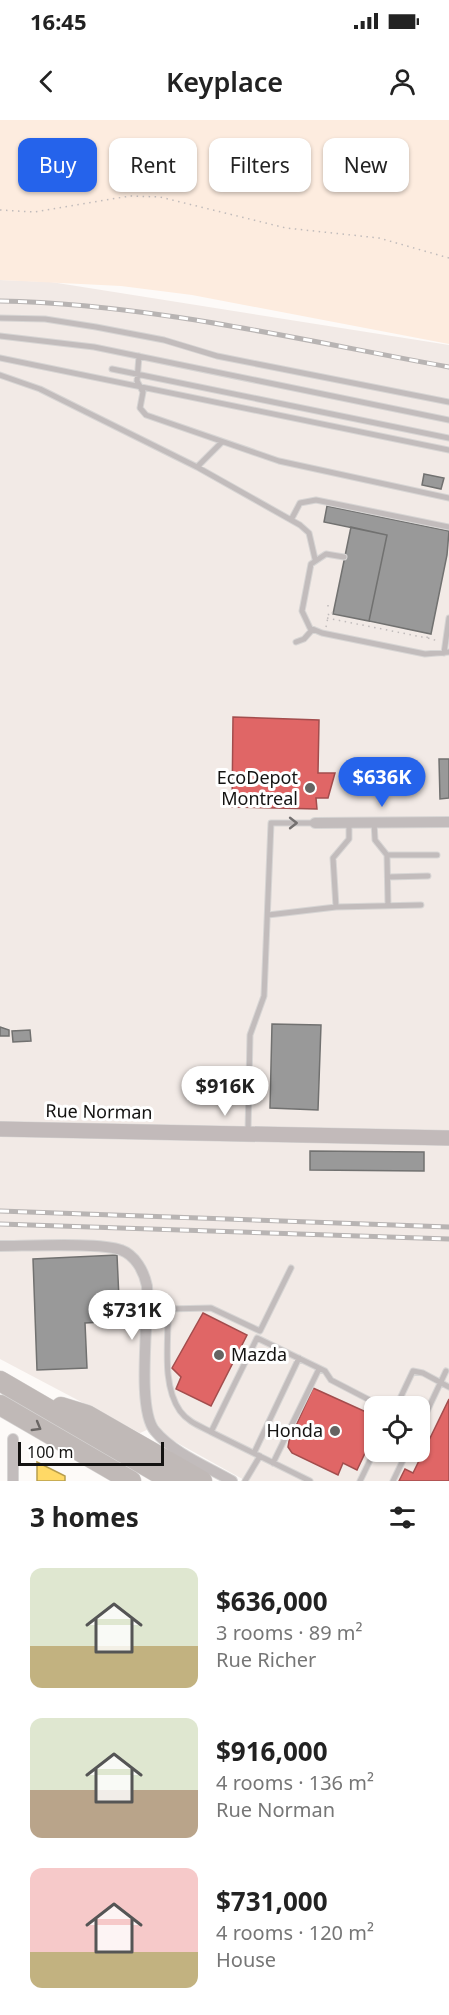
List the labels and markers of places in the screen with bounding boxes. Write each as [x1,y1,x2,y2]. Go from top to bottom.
pin: $636K [340,757,424,808]
place label: EcoDepot Montreal [217,765,298,810]
marker: EcoDepot Montreal [303,781,317,795]
pin: $916K [183,1066,267,1117]
pin: $731K [90,1290,174,1341]
place label: Mazda [231,1342,287,1366]
marker: Mazda [212,1348,226,1362]
place label: Honda [266,1418,323,1442]
marker: Honda [328,1424,342,1438]

